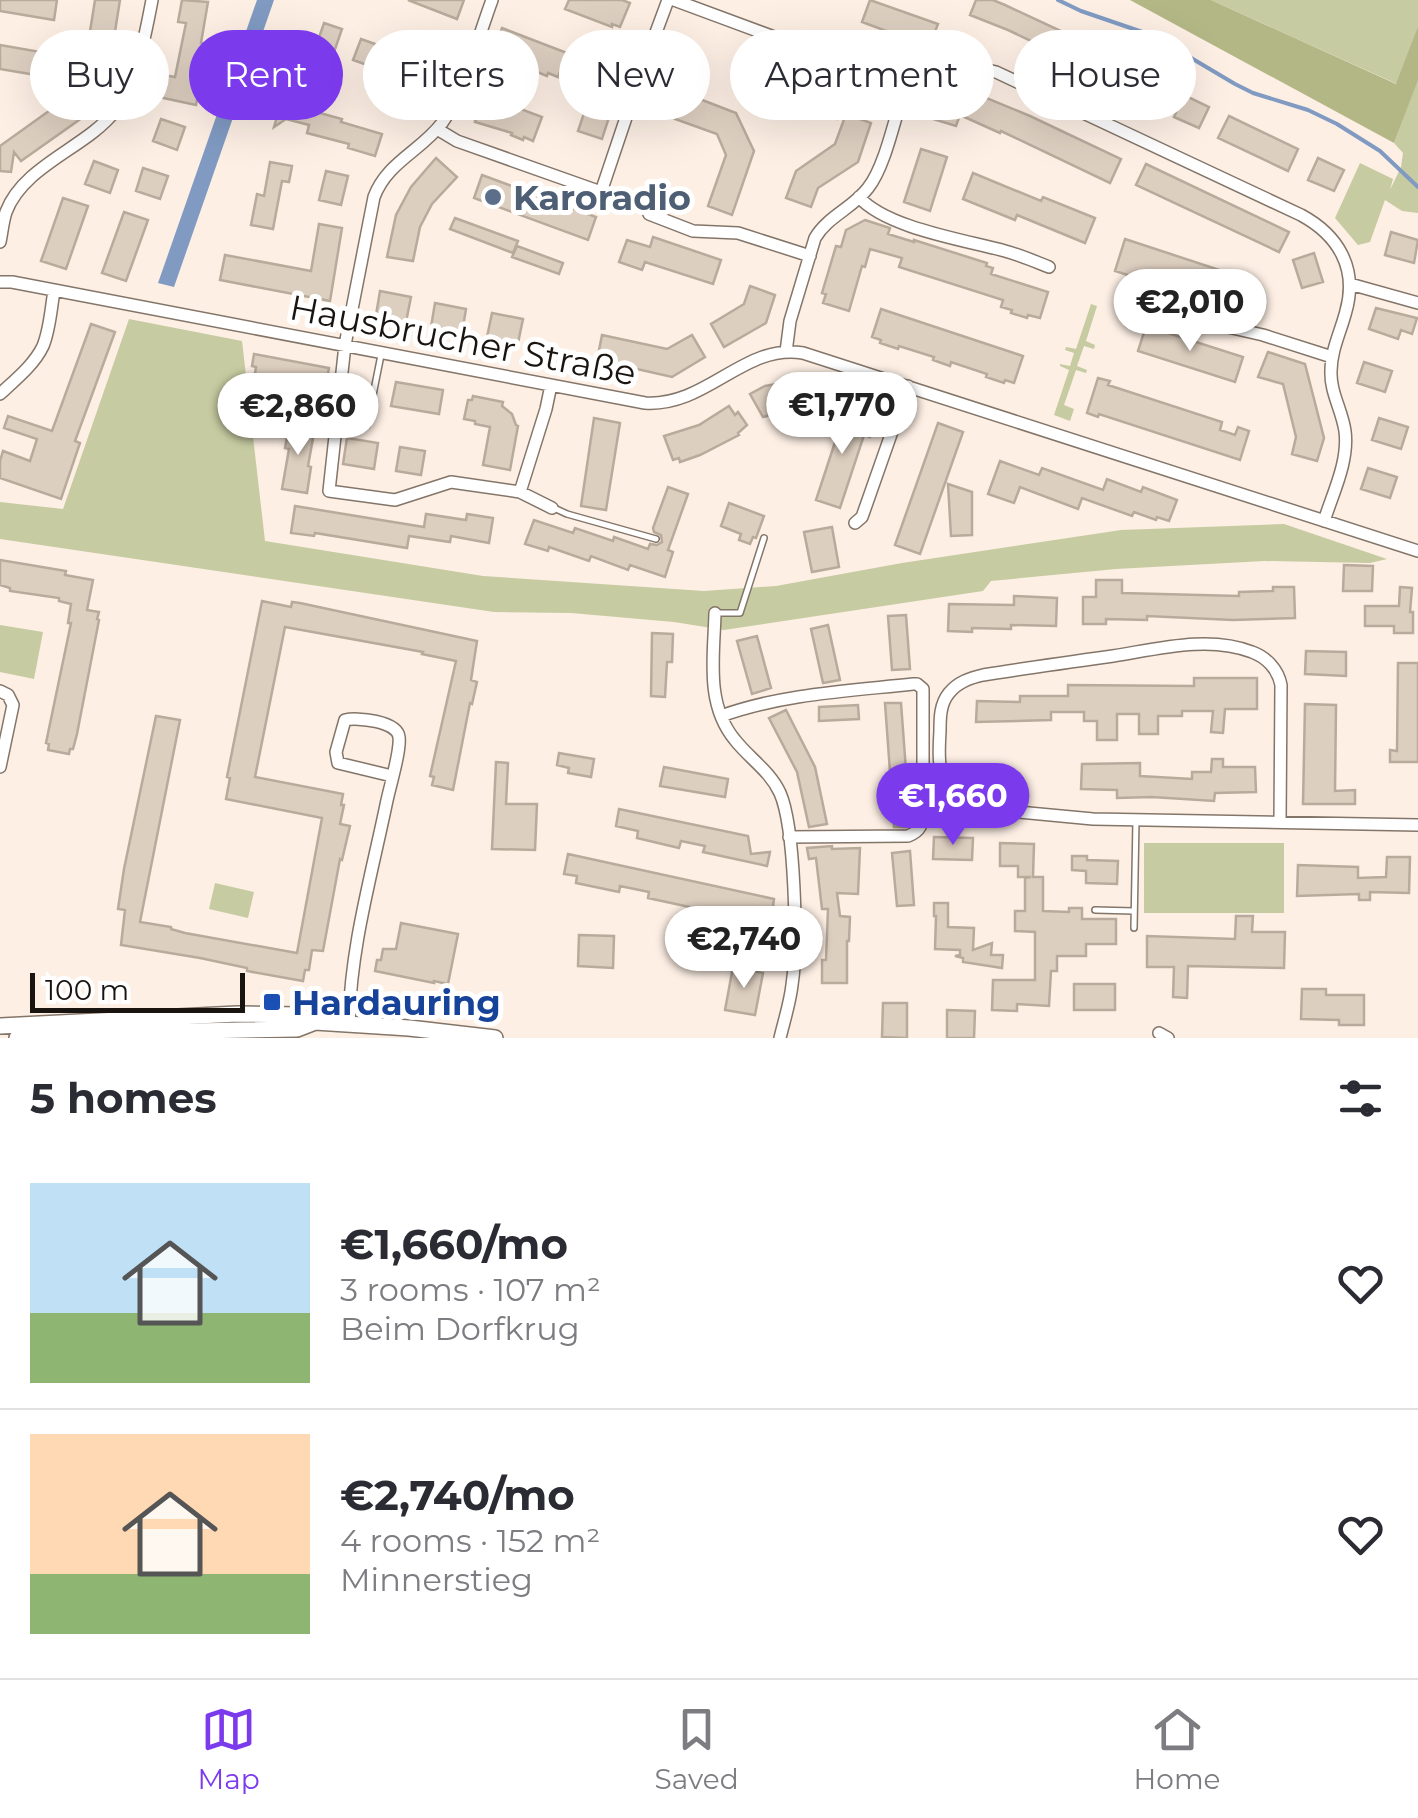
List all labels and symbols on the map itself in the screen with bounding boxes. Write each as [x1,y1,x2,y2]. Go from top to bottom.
place label: Karoradio [513,176,691,219]
marker: Karoradio [482,186,504,208]
pin: €2,010 [1109,269,1271,354]
street label: Hausbrucher Straße [286,285,640,395]
pin: €1,770 [761,372,923,457]
pin: €2,860 [217,373,379,458]
pin: €1,660 [872,763,1034,848]
pin: €2,740 [663,906,825,991]
scale bar [30,968,245,1013]
place label: Hardauring [292,981,501,1024]
marker: Hardauring [261,991,283,1013]

